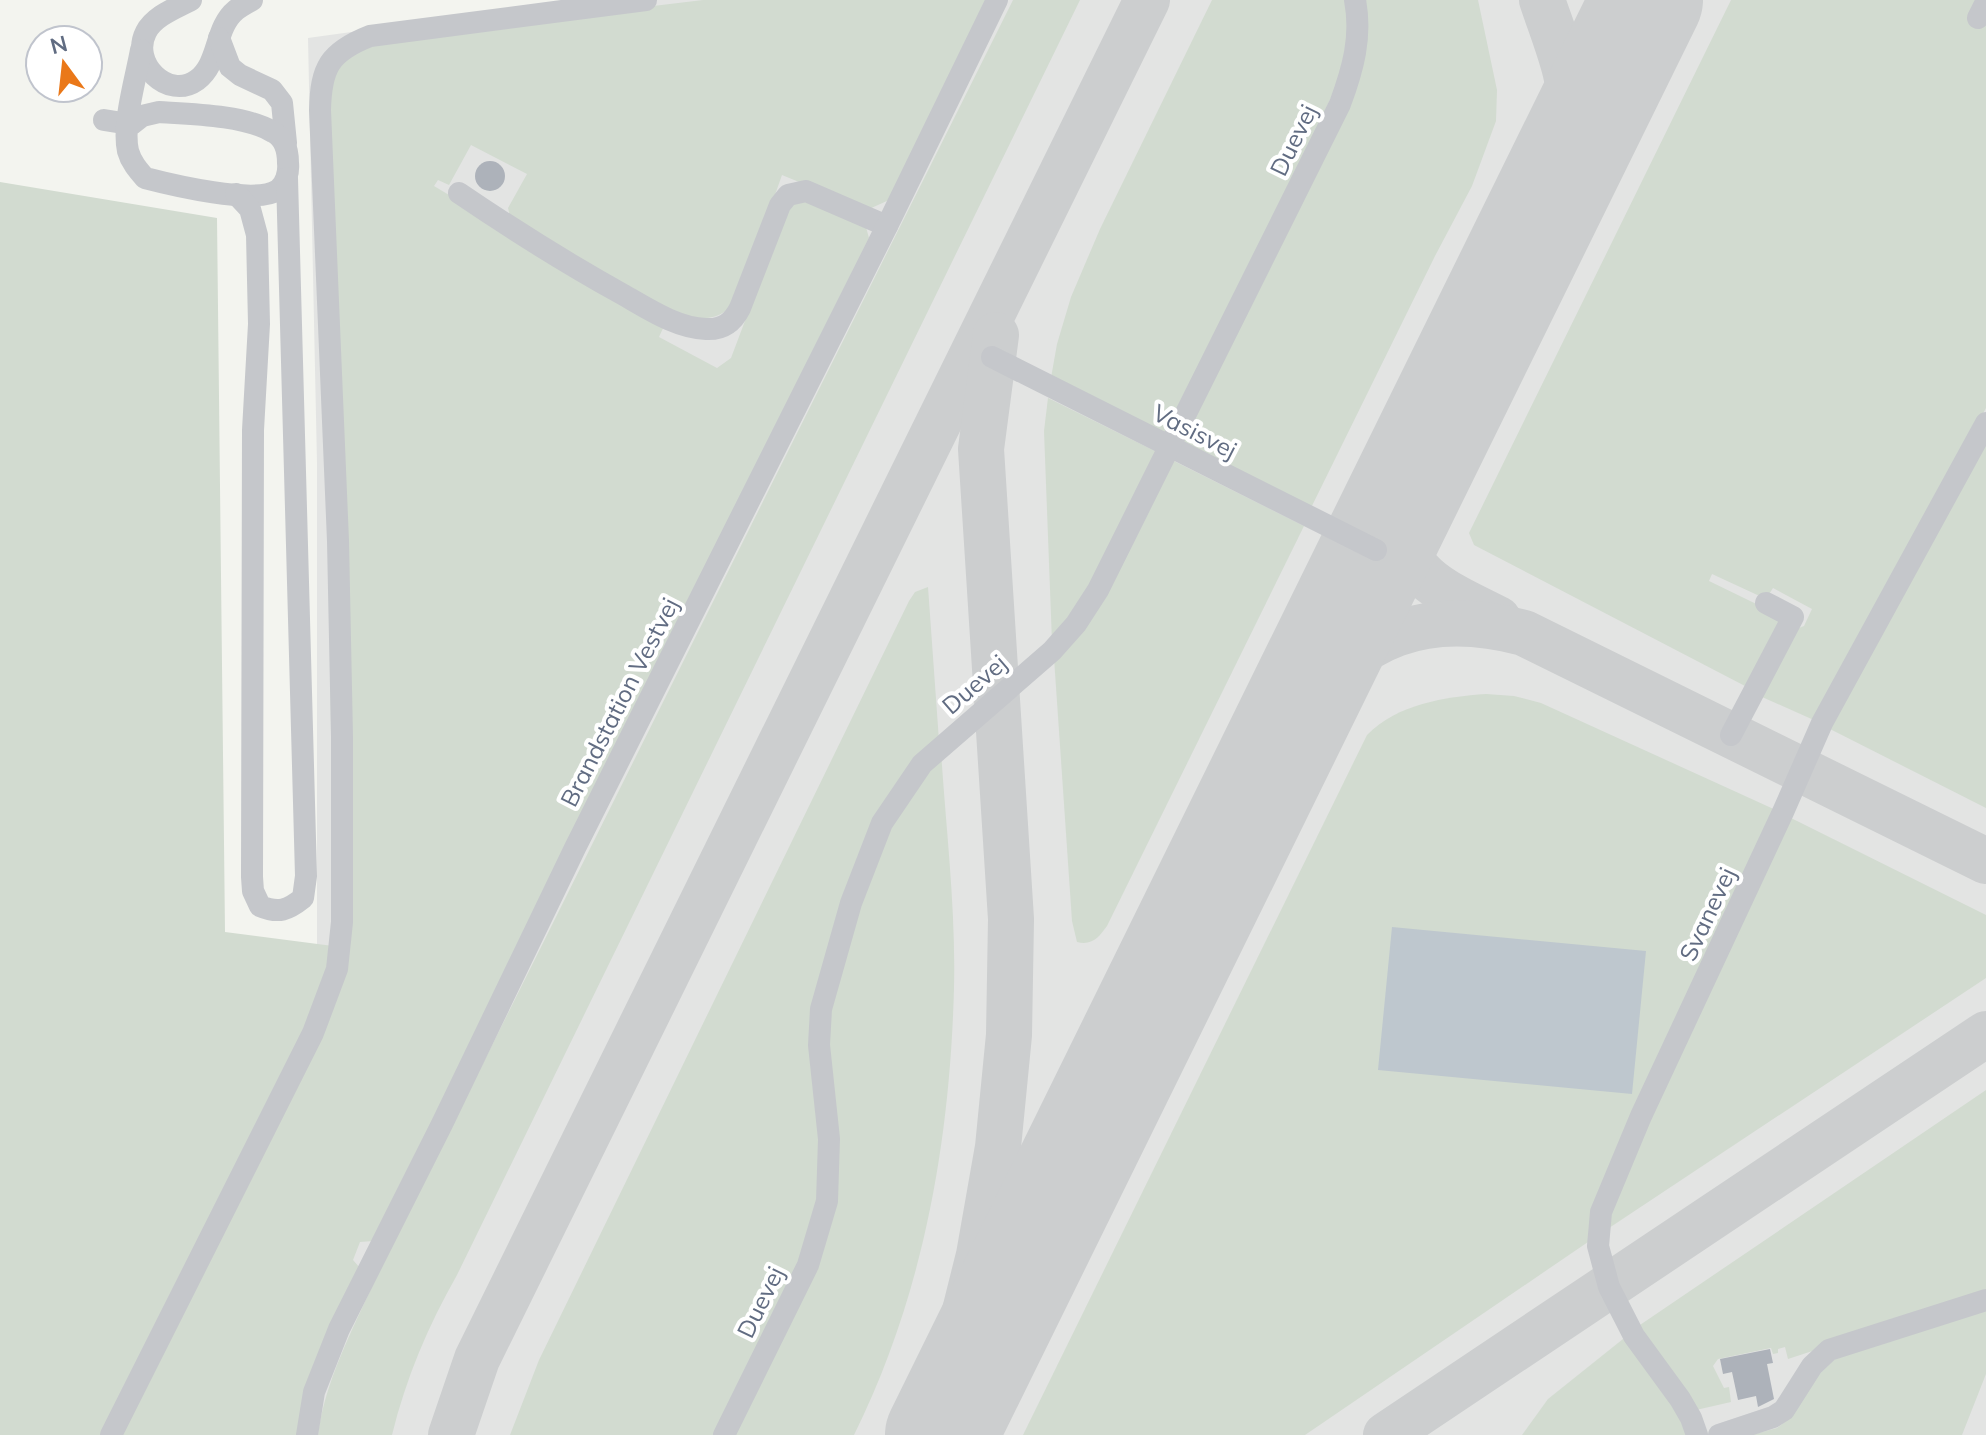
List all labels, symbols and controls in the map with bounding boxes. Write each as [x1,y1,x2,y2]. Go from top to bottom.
north arrow [24,24,104,104]
text: N [47,29,70,60]
street label: Duevej [1263,99,1323,181]
street label: Vasisvej [1148,397,1242,465]
street label: Brandstation Vestvej [553,592,685,812]
street label: Duevej [935,648,1013,720]
street label: Svanevej [1672,862,1742,966]
street label: Duevej [730,1261,790,1343]

